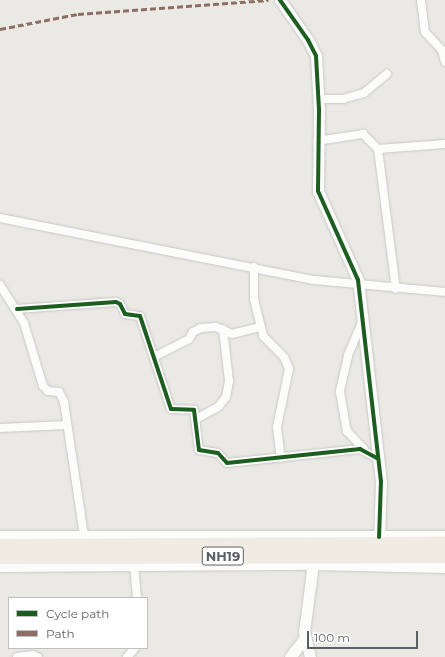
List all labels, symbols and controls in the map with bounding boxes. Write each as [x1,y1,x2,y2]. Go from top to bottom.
road number: NH19 [201,545,245,567]
legend [8,597,148,649]
text: Cycle path [46,606,109,621]
scale bar [309,623,420,649]
text: Path [46,626,75,641]
text: 100 m [314,630,350,645]

